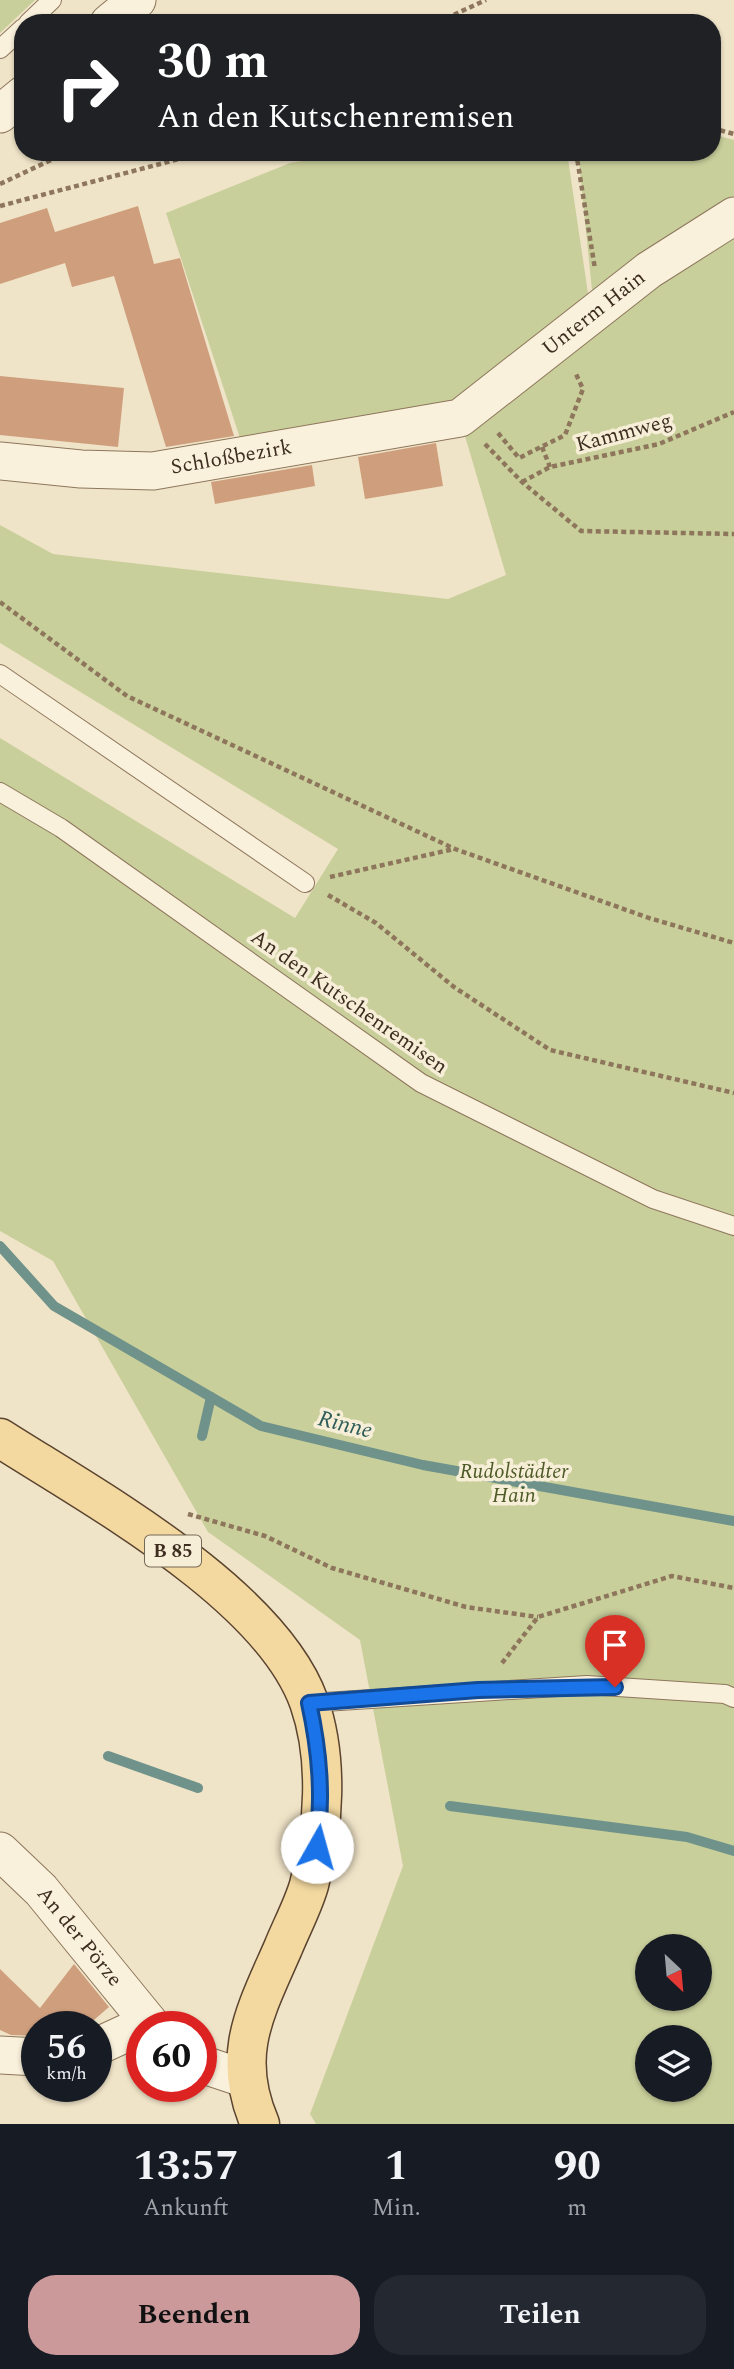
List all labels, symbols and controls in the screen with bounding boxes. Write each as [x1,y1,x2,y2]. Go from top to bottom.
text: 30 m [157,25,268,100]
icon: right [42,42,133,133]
text: An den Kutschenremisen [157,93,514,142]
street label: Unterm Hain [535,262,653,364]
street label: Kammweg [572,405,676,461]
street label: Schloßbezirk [168,431,295,484]
street label: An den Kutschenremisen [244,922,454,1082]
water label: Rinne [314,1401,376,1449]
park label: Rudolstädter Hain [460,1456,569,1512]
road number: B 85 [145,1536,201,1567]
pin [585,1615,645,1687]
icon: arrive [596,1626,634,1664]
position arrow [280,1810,354,1884]
street label: An der Pörze [28,1880,130,1994]
north arrow [635,1934,712,2011]
map controls [635,1934,712,2102]
speed limit sign: 60 [126,2011,217,2102]
text: 56 [47,2021,86,2074]
button: layers [635,2025,712,2102]
text: km/h [46,2060,87,2087]
text: 13:57 [133,2135,239,2198]
text: 1 [384,2135,408,2198]
text: 90 [554,2135,601,2198]
text: Ankunft [143,2191,229,2226]
text: Min. [372,2191,420,2226]
text: m [567,2191,587,2226]
button: Beenden [28,2275,360,2355]
button: Teilen [374,2275,706,2355]

